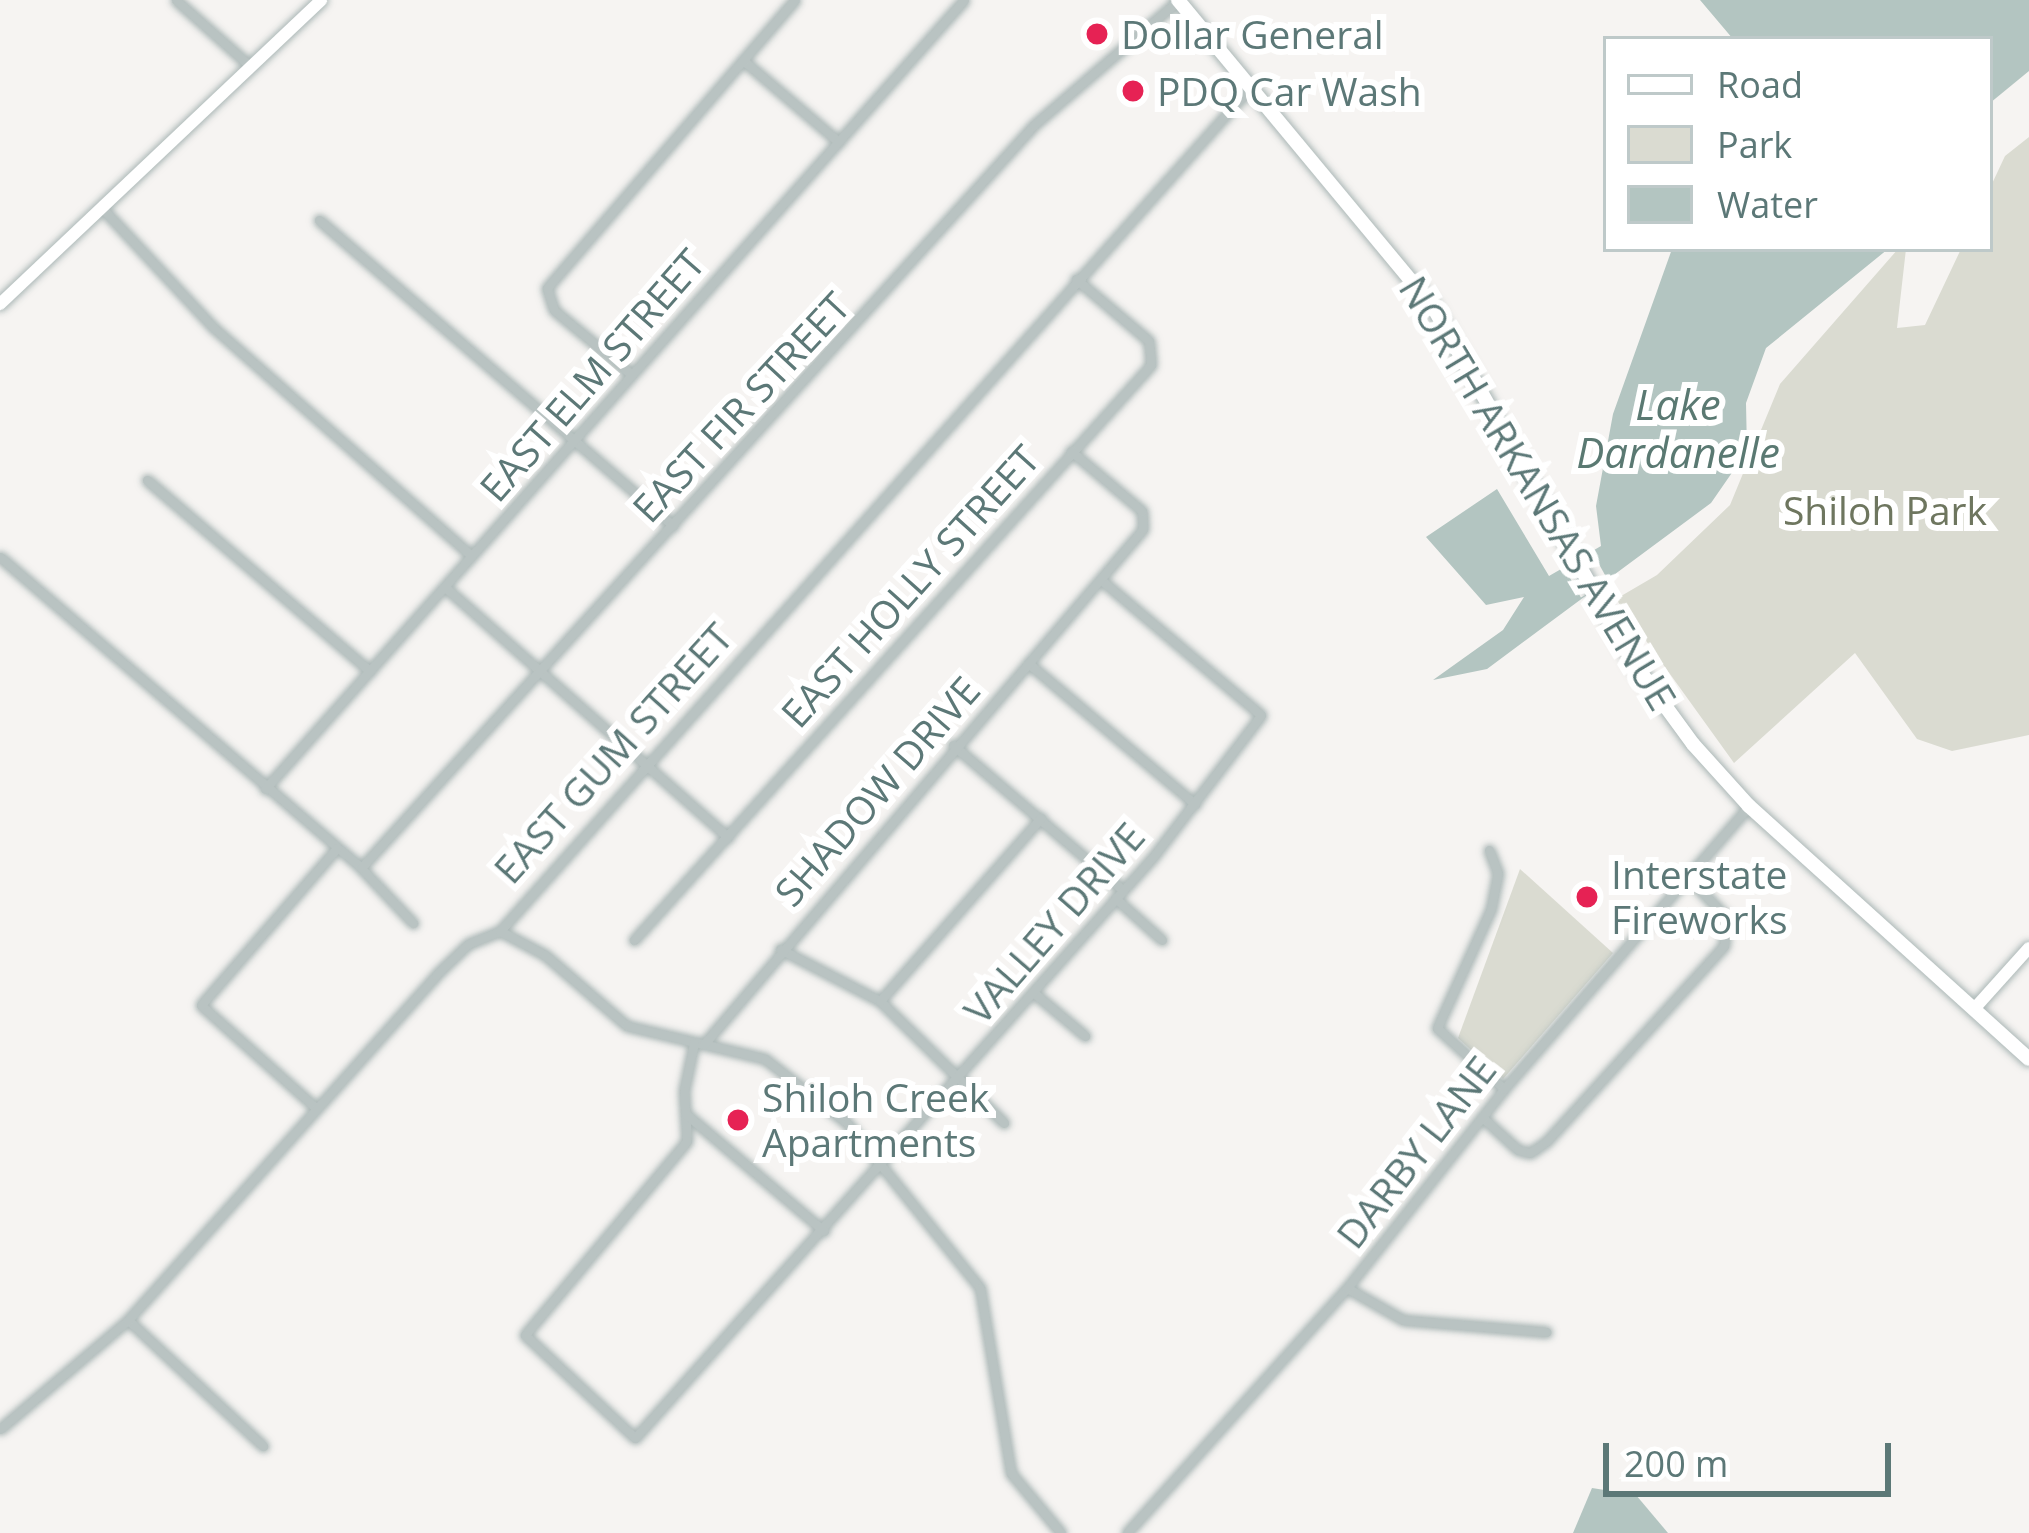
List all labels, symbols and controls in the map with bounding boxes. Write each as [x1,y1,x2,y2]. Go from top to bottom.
place label: Dollar General [1121,11,1384,57]
marker: Dollar General [1084,21,1110,47]
legend [1603,36,1993,252]
text: Road [1717,60,1803,109]
place label: PDQ Car Wash [1157,68,1422,114]
marker: PDQ Car Wash [1120,78,1146,104]
text: Park [1717,120,1792,169]
text: Water [1717,180,1818,229]
street label: EAST ELM STREET [470,240,714,510]
street label: NORTH ARKANSAS AVENUE [1390,268,1686,718]
street label: EAST FIR STREET [623,283,859,531]
water label: Lake Dardanelle [1576,379,1780,478]
street label: EAST HOLLY STREET [771,436,1049,736]
park label: Shiloh Park [1783,487,1987,533]
street label: EAST GUM STREET [484,614,742,892]
street label: SHADOW DRIVE [765,667,989,915]
street label: VALLEY DRIVE [954,813,1154,1033]
place label: Interstate Fireworks [1611,852,1788,943]
marker: Interstate Fireworks [1574,884,1600,910]
street label: DARBY LANE [1327,1047,1505,1257]
place label: Shiloh Creek Apartments [762,1075,989,1166]
marker: Shiloh Creek Apartments [725,1107,751,1133]
scale bar [1609,1419,1897,1493]
text: 200 m [1624,1439,1728,1488]

